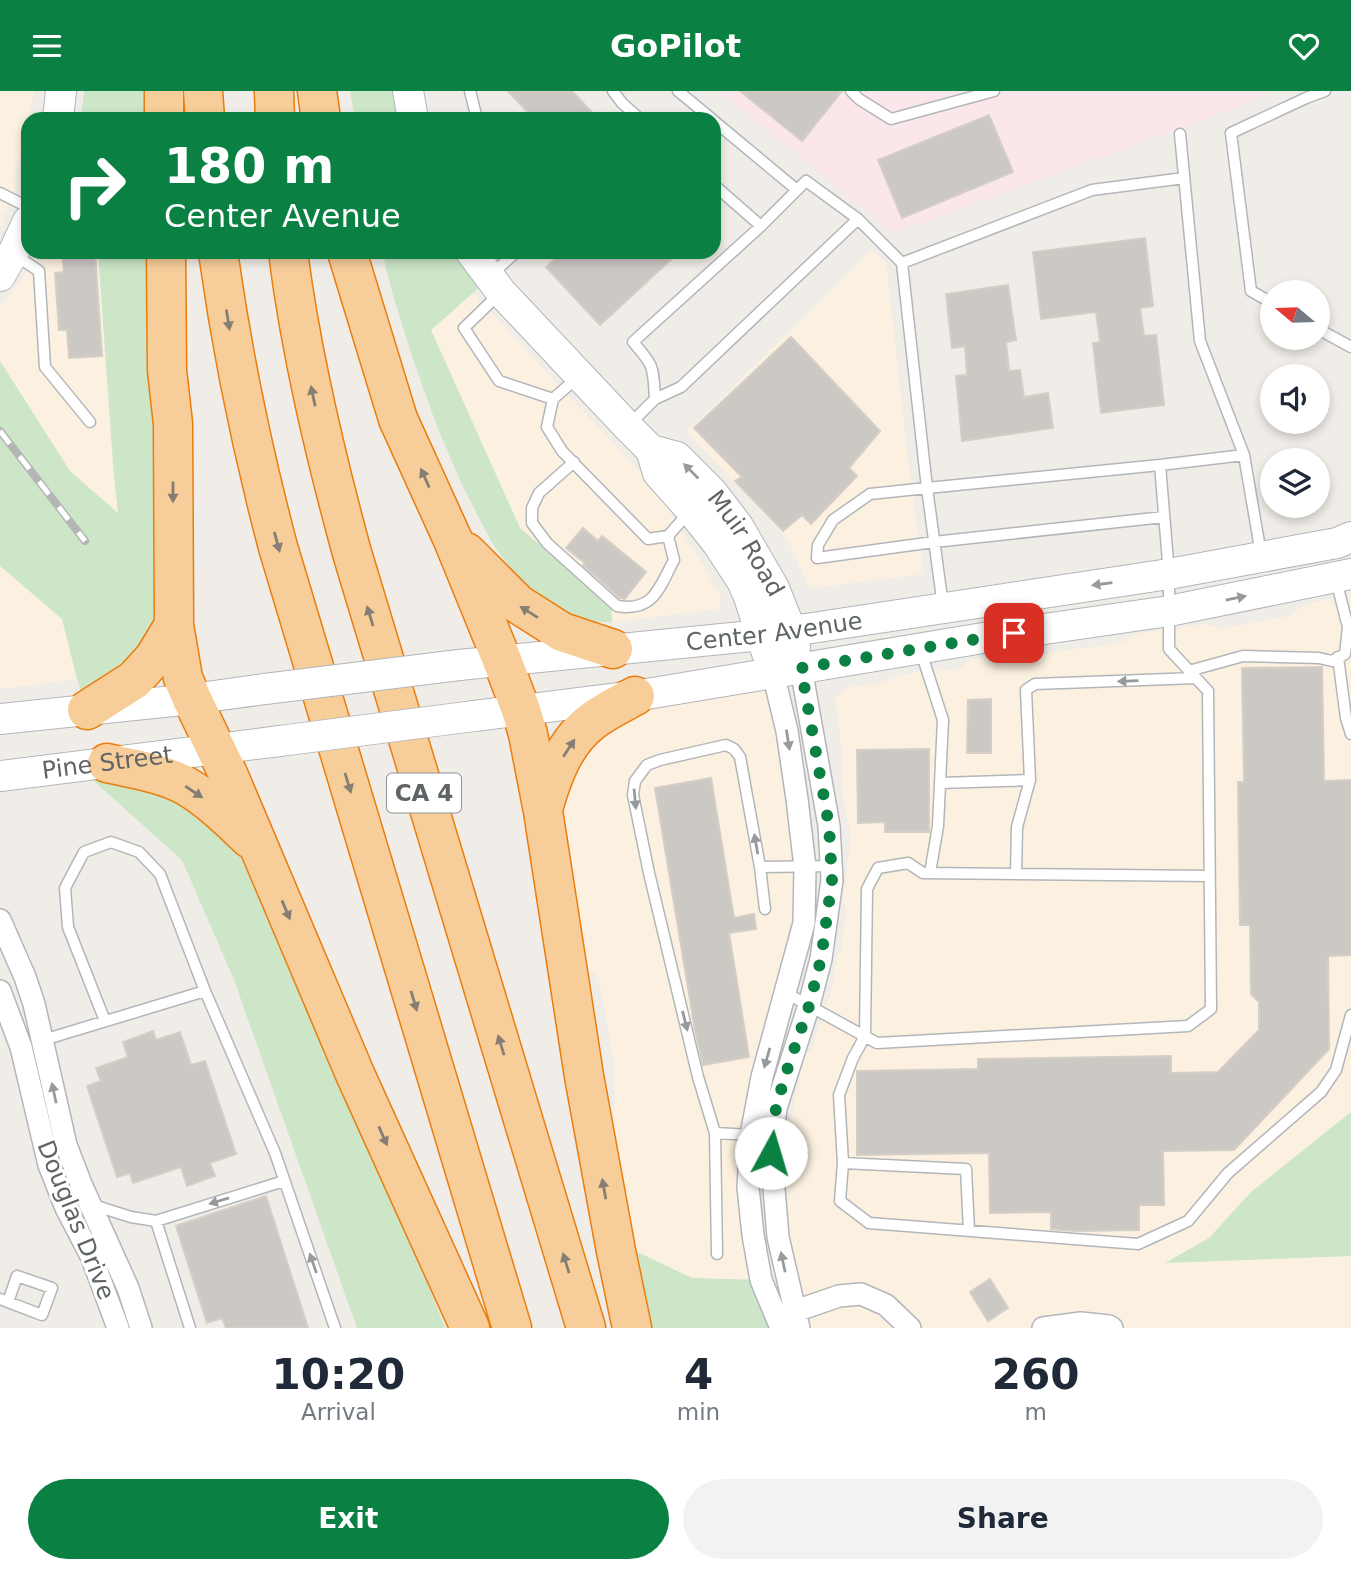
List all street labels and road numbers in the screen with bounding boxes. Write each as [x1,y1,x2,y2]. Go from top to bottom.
street label: Muir Road [702,485,790,601]
street label: Center Avenue [685,607,864,656]
street label: Pine Street [40,741,174,785]
road number: CA 4 [387,773,461,813]
street label: Douglas Drive [31,1136,121,1304]

